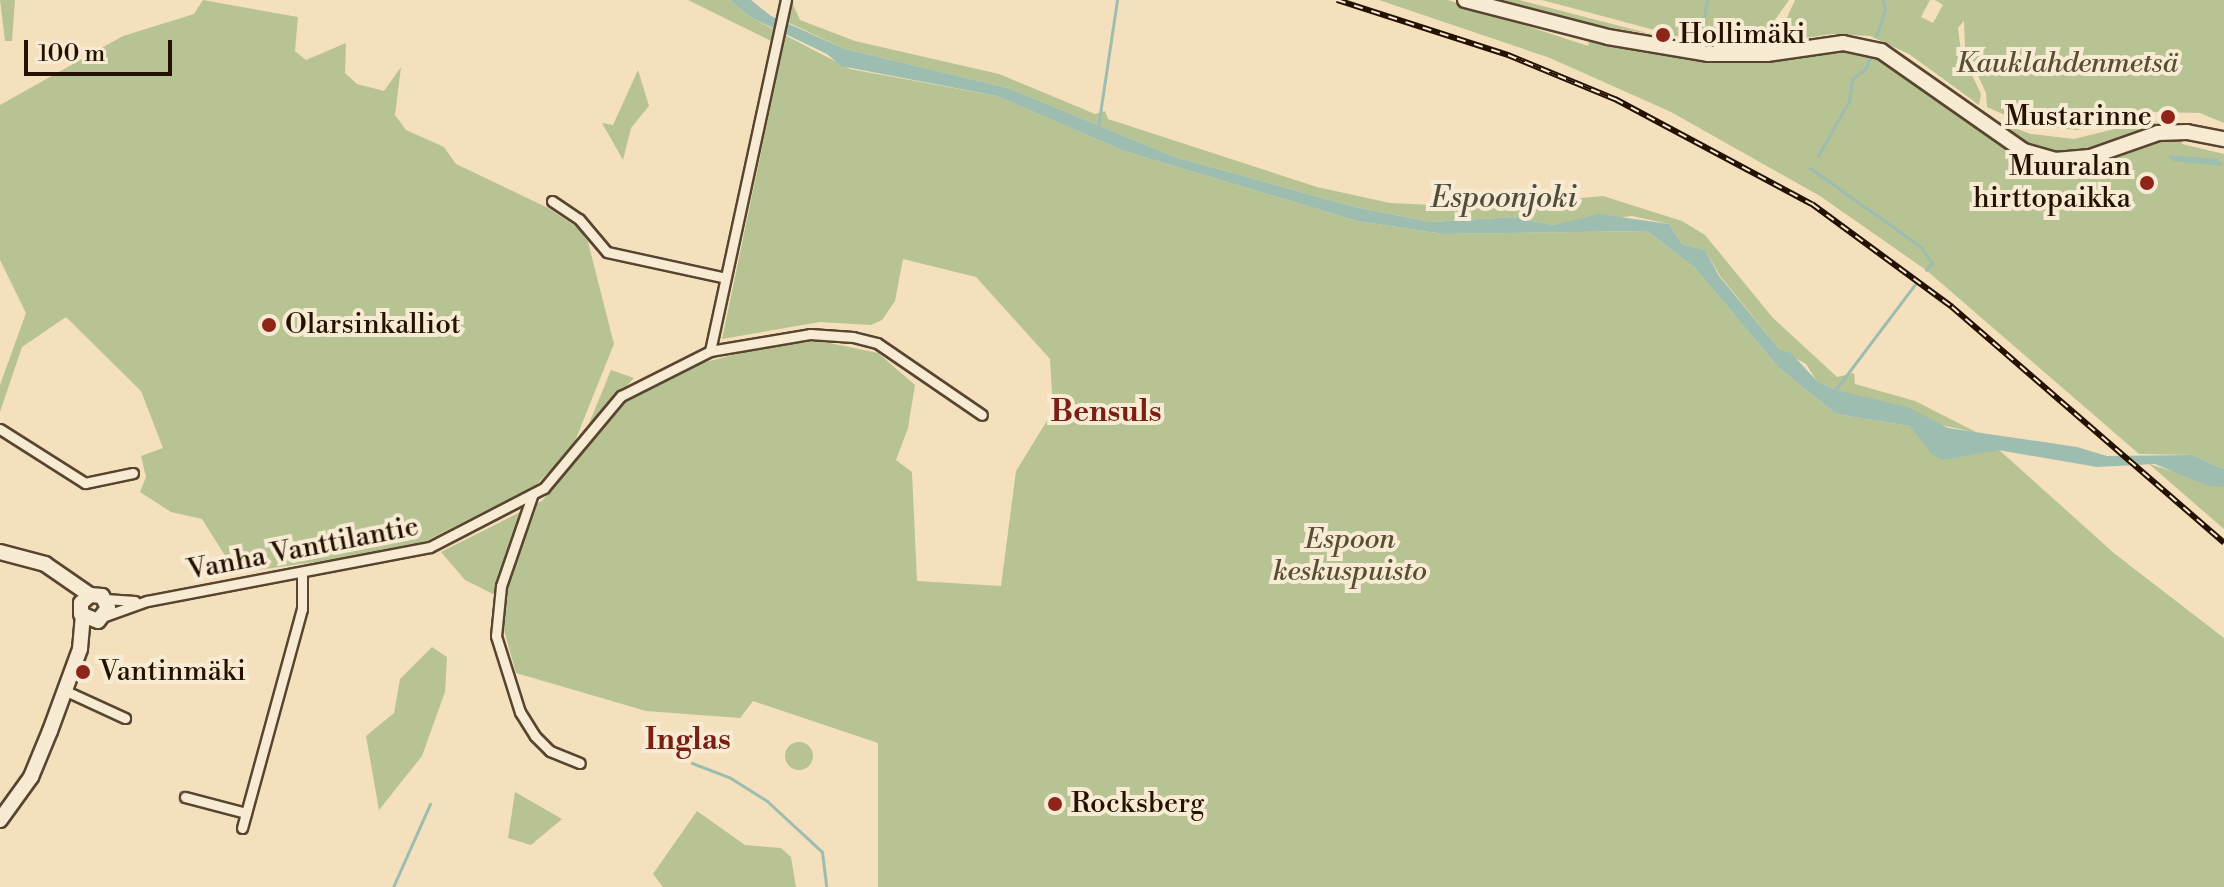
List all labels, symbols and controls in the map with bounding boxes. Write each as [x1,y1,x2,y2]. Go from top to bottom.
place label: Hollimäki [1679,18,1806,52]
scale bar [28,24,176,74]
marker: Hollimäki [1654,26,1672,44]
text: 100 m [38,39,105,69]
park label: Kauklahdenmetsä [1956,47,2178,81]
place label: Mustarinne [2005,100,2152,134]
marker: Mustarinne [2159,108,2177,126]
place label: Muuralan hirttopaikka [1973,150,2131,216]
marker: Muuralan hirttopaikka [2138,174,2156,192]
water label: Espoonjoki [1431,180,1577,216]
place label: Olarsinkalliot [285,308,461,342]
marker: Olarsinkalliot [260,316,278,334]
district label: Bensuls [1050,394,1162,430]
street label: Vanha Vanttilantie [184,510,422,588]
park label: Espoon keskuspuisto [1273,523,1427,589]
place label: Vantinmäki [99,655,246,689]
marker: Vantinmäki [74,663,92,681]
district label: Inglas [645,722,731,758]
place label: Rocksberg [1071,787,1204,821]
marker: Rocksberg [1046,795,1064,813]

